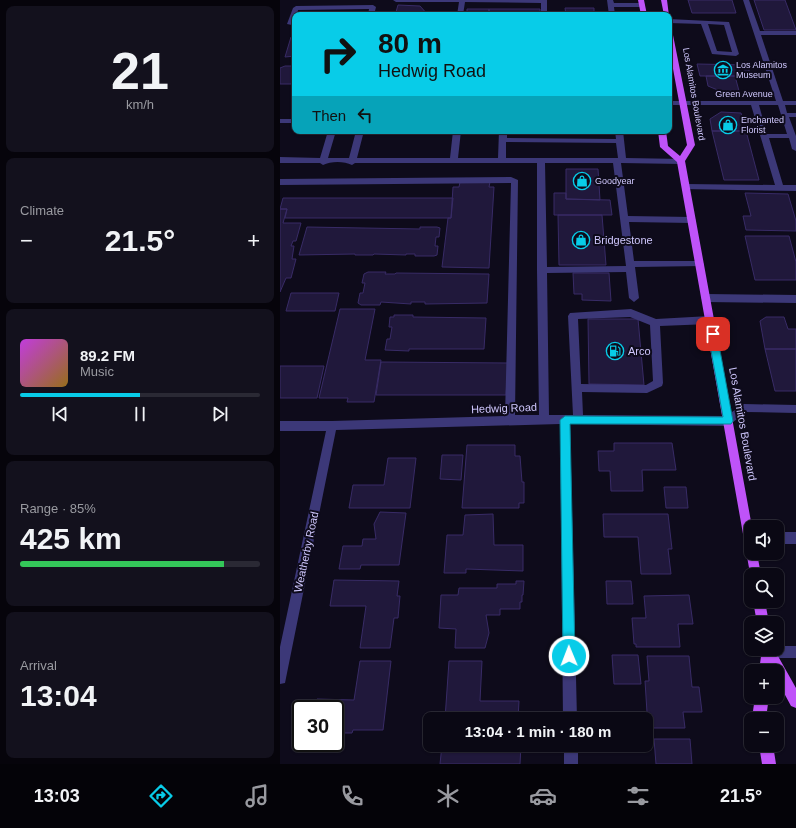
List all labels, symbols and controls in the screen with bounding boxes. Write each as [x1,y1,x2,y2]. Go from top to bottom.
icon: right [312,28,364,80]
text: 80 m [378,28,442,59]
text: 21 [111,42,169,100]
street label: Los Alamitos Boulevard [681,47,707,141]
museum icon: Los Alamitos Museum [713,60,733,80]
place label: Los Alamitos Museum [736,60,788,80]
text: Hedwig Road [378,61,486,81]
street label: Green Avenue [715,89,773,99]
text: km/h [126,97,154,112]
icon: left [354,104,376,126]
text: Then [312,107,346,124]
shop icon: Enchanted Florist [718,115,738,135]
place label: Enchanted Florist [741,115,784,135]
shop icon: Goodyear [572,171,592,191]
place label: Goodyear [595,176,635,186]
text: Climate [20,203,64,218]
text: 21.5° [105,224,175,257]
text: − [20,228,33,253]
text: + [247,228,260,253]
shop icon: Bridgestone [571,230,591,250]
place label: Bridgestone [594,234,653,246]
pin [696,317,730,351]
icon: arrive [702,323,724,345]
fuel station icon: Arco [605,341,625,361]
place label: Arco [628,345,651,357]
text: 89.2 FM [80,347,135,364]
text: Music [80,364,114,379]
street label: Los Alamitos Boulevard [727,366,759,482]
street label: Hedwig Road [471,401,537,415]
icon: previous [49,403,71,425]
icon: pause [129,403,151,425]
icon: next [209,403,231,425]
text: Range · 85% [20,501,96,516]
street label: Weatherby Road [292,510,320,594]
map controls [744,520,784,752]
button: sound [744,520,784,560]
text: 425 km [20,522,122,555]
button: search [744,568,784,608]
button: layers [744,616,784,656]
position arrow [548,635,590,677]
text: Arrival [20,658,57,673]
button: + [744,664,784,704]
text: 13:04 [20,679,97,712]
speed limit sign: 30 [292,700,344,752]
button: − [744,712,784,752]
text: 13:04 · 1 min · 180 m [465,723,611,740]
icon: directions [147,782,175,810]
icon: music [243,782,271,810]
icon: phone [338,782,366,810]
icon: climate [434,782,462,810]
icon: car [529,782,557,810]
icon: filters [624,782,652,810]
text: 13:03 [34,786,80,806]
text: 21.5° [720,786,762,806]

